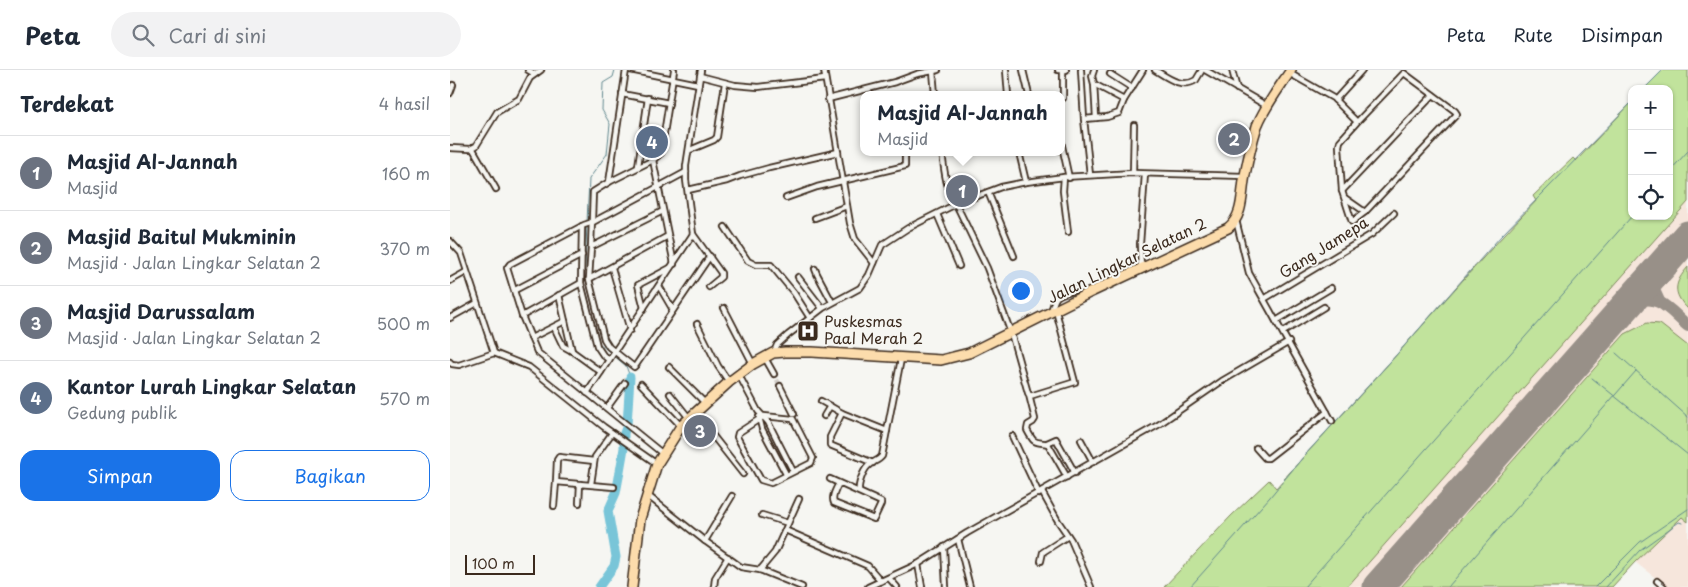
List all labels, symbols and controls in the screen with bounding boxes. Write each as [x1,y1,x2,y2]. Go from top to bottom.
search box [111,12,461,57]
text: Peta [25,17,81,53]
icon: search [129,21,157,49]
text: Cari di sini [169,21,266,49]
text: Peta [1446,21,1485,48]
text: Rute [1513,21,1553,48]
text: Disimpan [1581,21,1663,48]
map controls [1628,85,1673,220]
button: + [1628,85,1673,130]
text: Terdekat [20,87,114,119]
text: 4 hasil [379,91,430,115]
popup [860,91,1065,156]
text: Masjid Al-Jannah [877,98,1048,126]
pin: 2 [1218,120,1250,158]
pin: 4 [636,123,668,161]
text: Masjid [877,126,928,150]
button: − [1628,130,1673,175]
text: Masjid Al-Jannah [67,147,238,175]
text: 1 [32,161,40,185]
text: 160 m [382,161,430,185]
pin: 1 [946,172,978,210]
text: Masjid [67,175,118,199]
button: locate [1628,175,1673,220]
street label: Gang Jamepa [1274,210,1373,283]
street label: Jalan Lingkar Selatan 2 [1043,211,1210,308]
text: Masjid Baitul Mukminin [67,222,296,250]
text: 2 [30,236,42,260]
text: 370 m [380,236,430,260]
text: Masjid · Jalan Lingkar Selatan 2 [67,250,321,274]
your location [1008,278,1034,304]
text: Masjid Darussalam [67,297,255,325]
place label: Puskesmas Paal Merah 2 [824,309,923,349]
text: 3 [31,311,41,335]
text: 500 m [377,311,430,335]
hospital icon: Puskesmas Paal Merah 2 [796,319,820,343]
text: Masjid · Jalan Lingkar Selatan 2 [67,325,321,349]
text: Kantor Lurah Lingkar Selatan [67,372,356,400]
text: 4 [31,386,41,410]
text: 570 m [379,386,430,410]
text: Gedung publik [67,400,177,424]
pin: 3 [684,412,716,450]
button: Simpan [20,450,220,501]
button: Bagikan [230,450,430,501]
scale bar [465,552,535,575]
text: 100 m [472,553,515,574]

